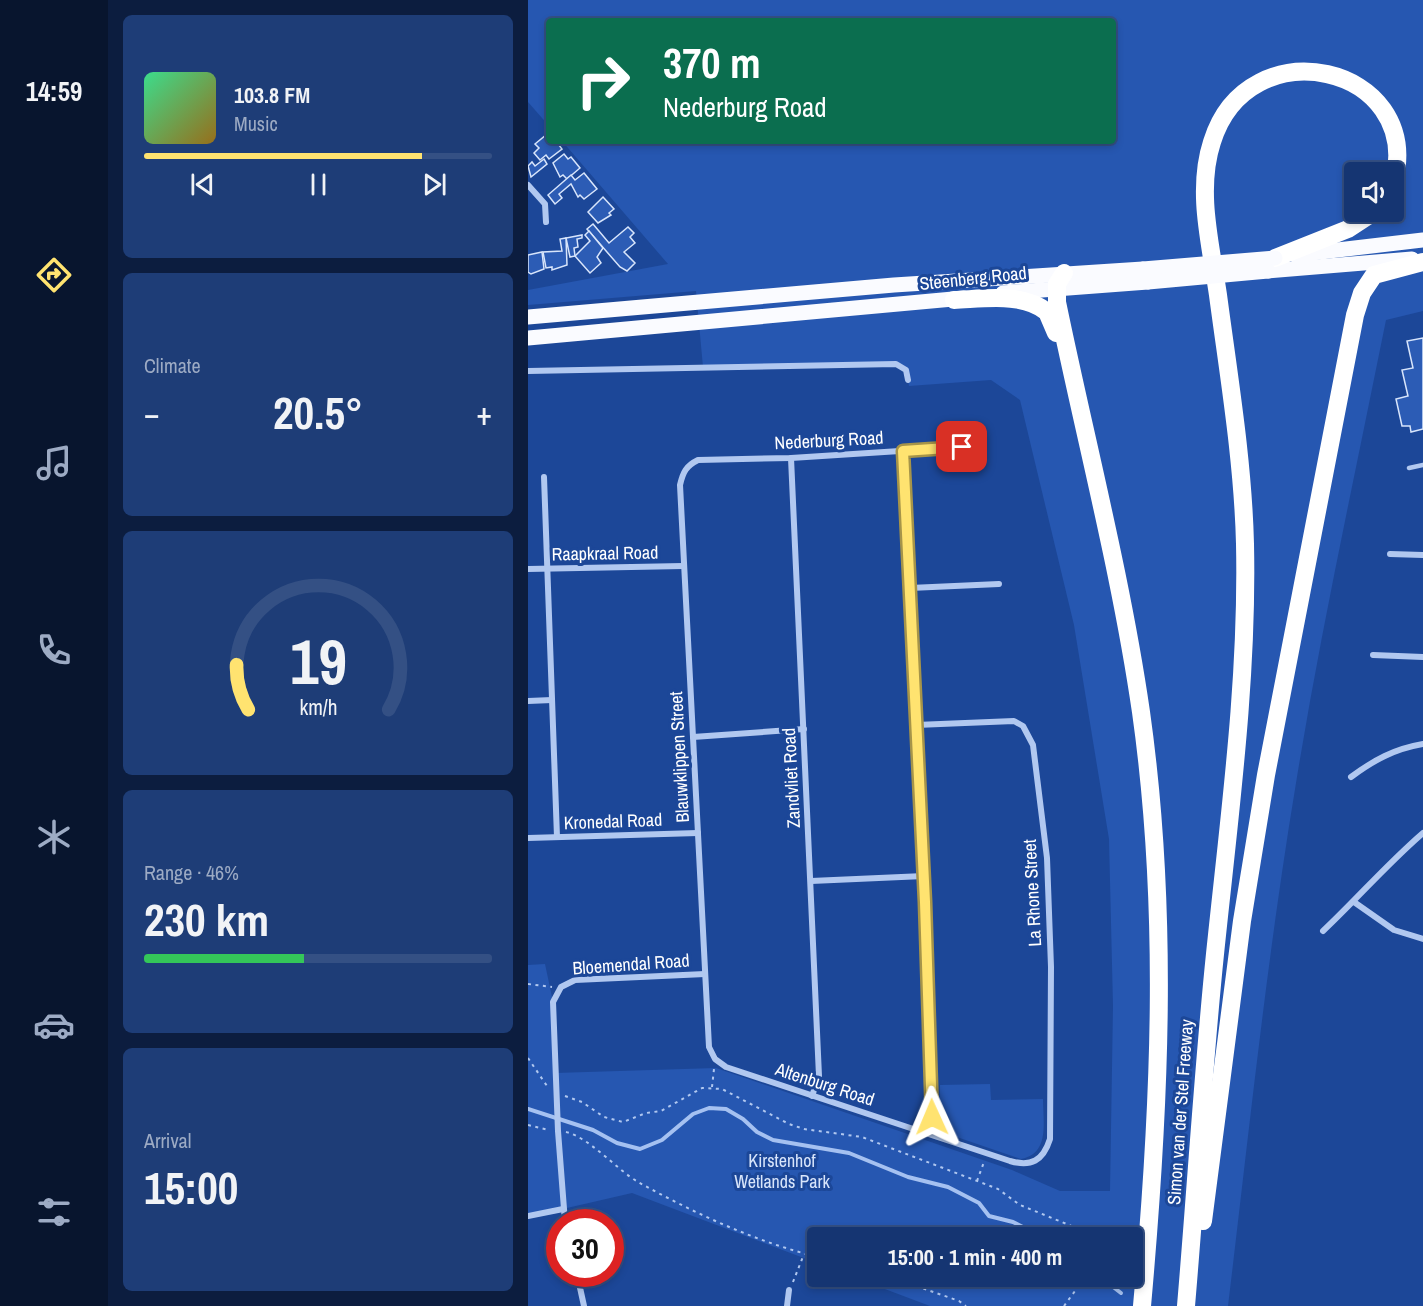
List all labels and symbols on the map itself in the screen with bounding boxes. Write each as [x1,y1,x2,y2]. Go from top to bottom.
street label: Steenberg Road [918,260,1028,296]
pin [936,421,987,472]
street label: Nederburg Road [774,425,884,455]
street label: Raapkraal Road [551,540,659,566]
street label: Blauwklippen Street [663,691,695,823]
street label: Zandvliet Road [776,727,806,829]
street label: Kronedal Road [563,807,663,835]
street label: La Rhone Street [1017,839,1047,947]
street label: Bloemendal Road [572,947,690,981]
street label: Simon van der Stel Freeway [1161,1018,1199,1206]
street label: Altenburg Road [771,1056,878,1112]
position arrow [900,1085,964,1149]
park label: Kirstenhof Wetlands Park [734,1148,830,1194]
speed limit sign: 30 [546,1209,624,1287]

